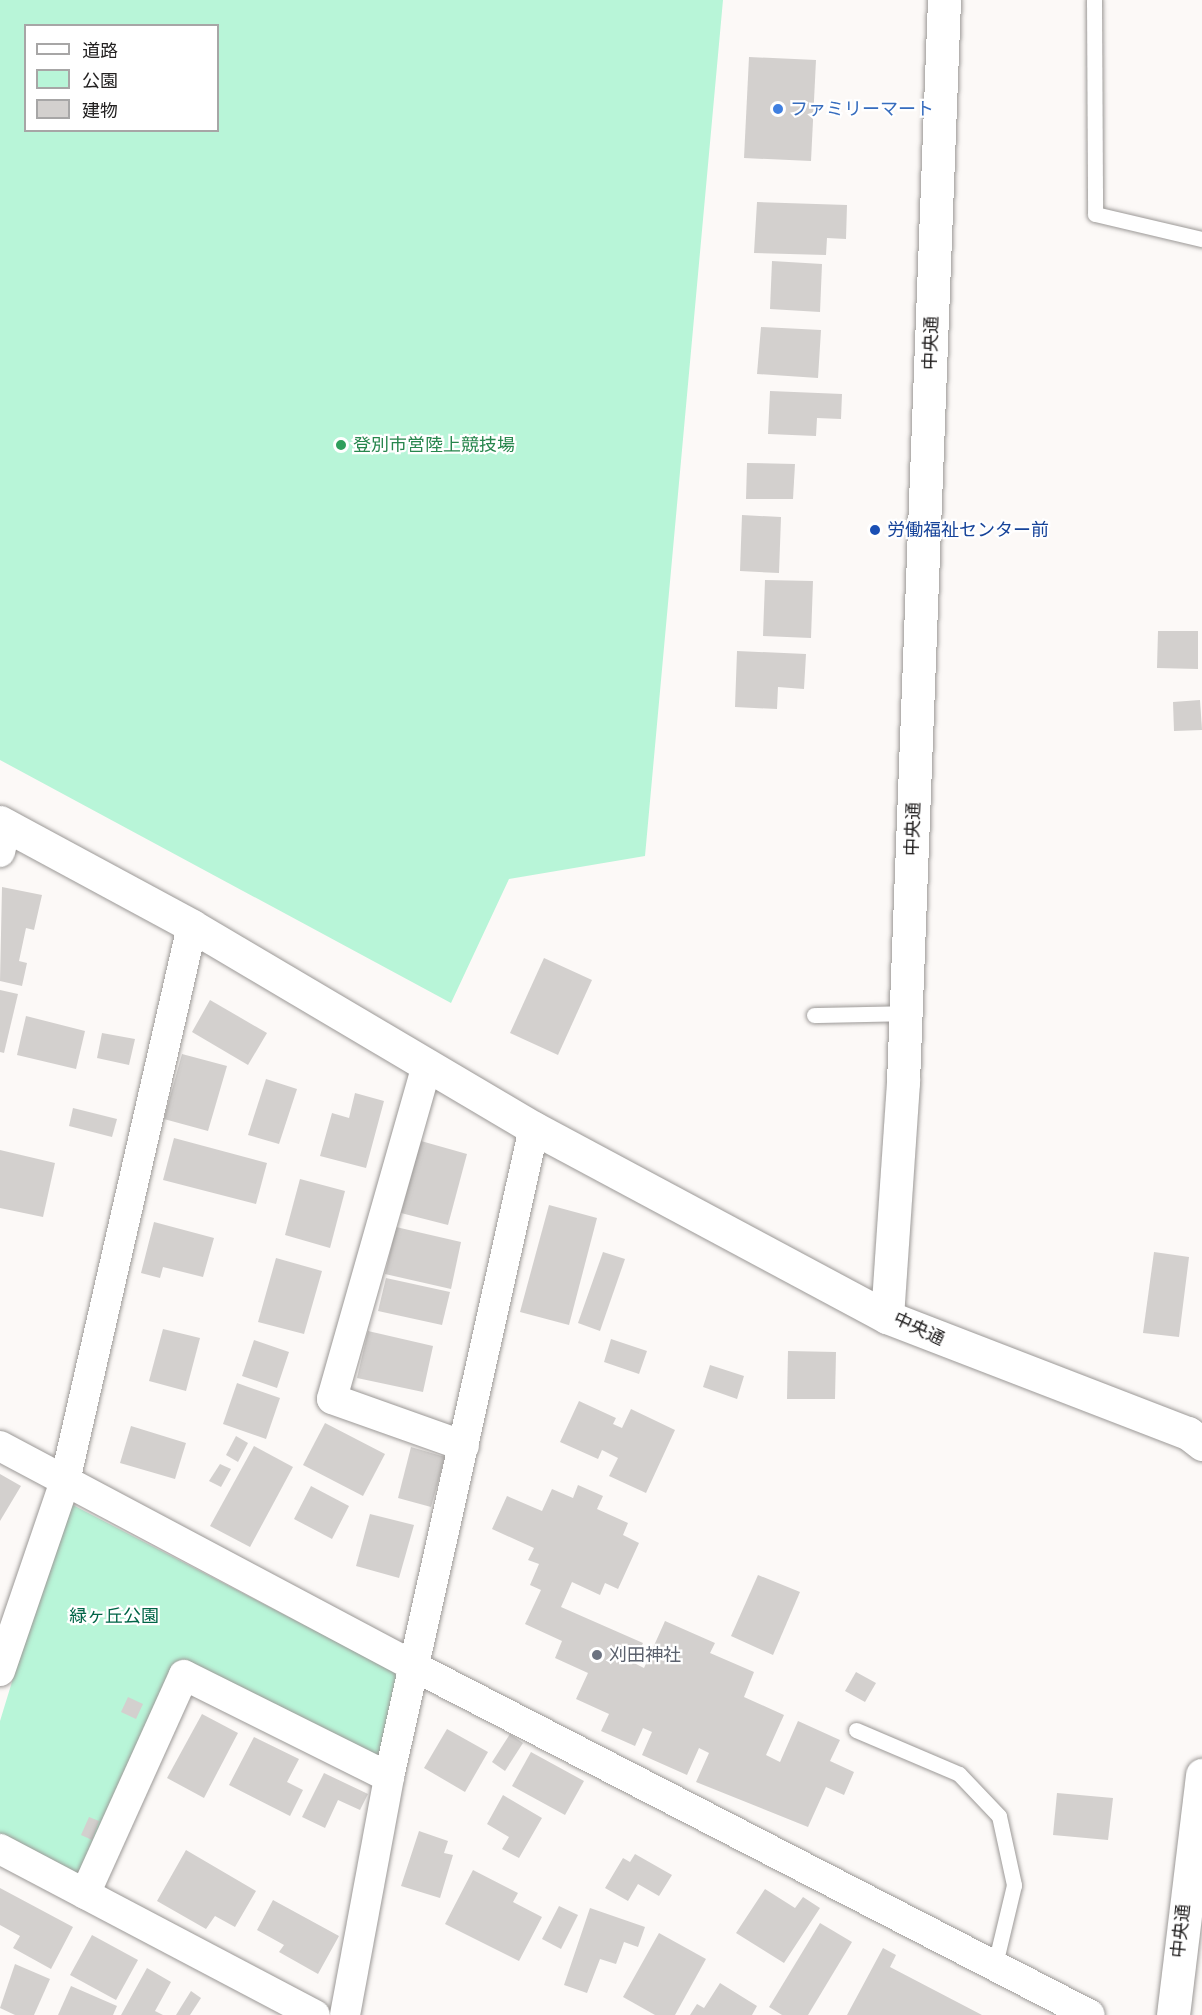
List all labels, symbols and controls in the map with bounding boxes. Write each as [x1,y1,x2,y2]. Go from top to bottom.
legend [24,24,219,132]
text: 道路 [82,39,118,63]
text: 公園 [82,69,118,93]
place label: ファミリーマート [790,98,934,120]
text: 建物 [82,99,118,123]
marker: ファミリーマート [771,102,785,116]
street label: 中央通 [919,316,943,370]
place label: 登別市営陸上競技場 [353,434,515,456]
marker: 登別市営陸上競技場 [334,438,348,452]
place label: 労働福祉センター前 [887,519,1049,541]
marker: 労働福祉センター前 [868,523,882,537]
street label: 中央通 [901,802,925,856]
street label: 中央通 [890,1308,948,1350]
park label: 緑ヶ丘公園 [69,1605,159,1627]
place label: 刈田神社 [609,1644,681,1666]
marker: 刈田神社 [590,1648,604,1662]
street label: 中央通 [1167,1903,1195,1959]

